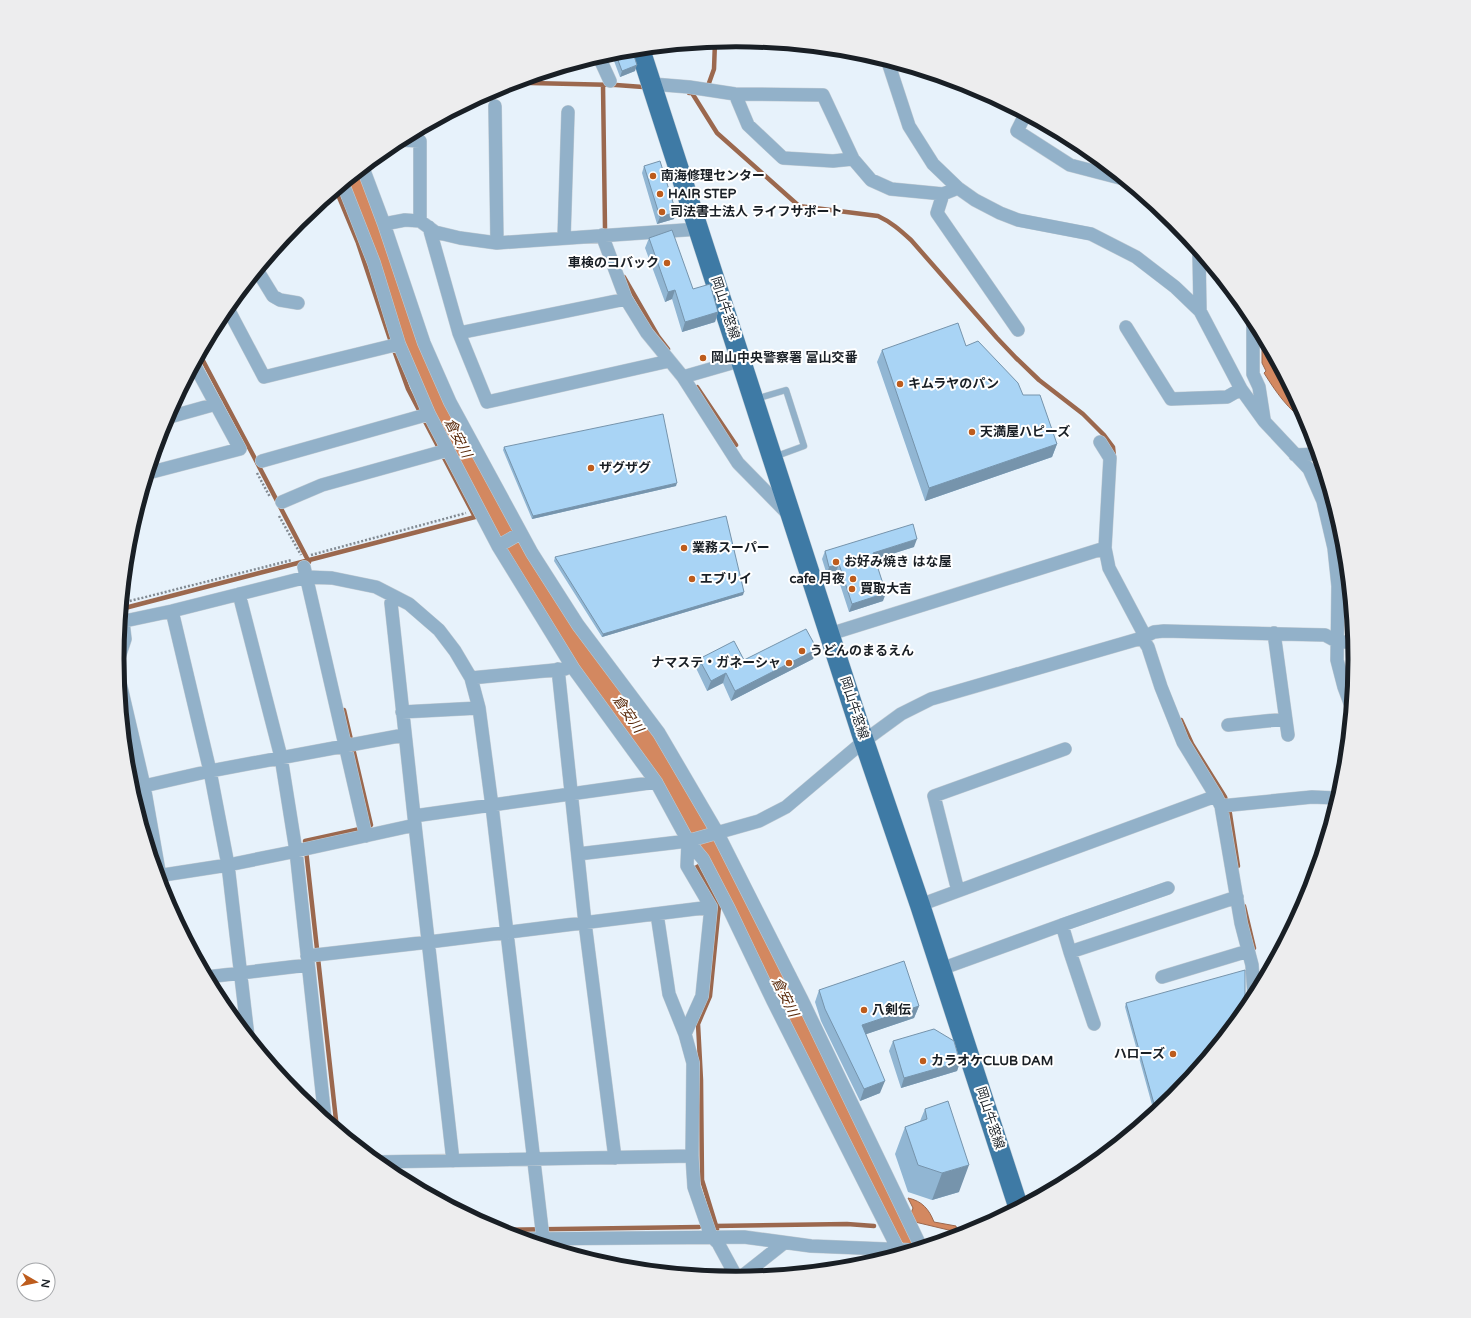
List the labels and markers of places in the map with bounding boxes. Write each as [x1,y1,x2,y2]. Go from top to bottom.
place label: 南海修理センター [661,168,765,184]
marker: 南海修理センター [648,171,658,181]
place label: HAIR STEP [668,186,737,202]
marker: HAIR STEP [655,189,665,199]
place label: 司法書士法人 ライフサポート [670,204,842,220]
marker: 司法書士法人 ライフサポート [657,207,667,217]
place label: 車検のコバック [568,255,659,271]
marker: 車検のコバック [662,258,672,268]
place label: 岡山中央警察署 富山交番 [711,350,857,366]
marker: 岡山中央警察署 富山交番 [698,353,708,363]
place label: キムラヤのパン [908,376,999,392]
marker: キムラヤのパン [895,379,905,389]
place label: 天満屋ハピーズ [980,424,1070,440]
marker: 天満屋ハピーズ [967,427,977,437]
place label: ザグザグ [599,460,651,476]
marker: ザグザグ [586,463,596,473]
place label: 業務スーパー [692,540,770,556]
marker: 業務スーパー [679,543,689,553]
place label: お好み焼き はな屋 [844,554,951,570]
marker: お好み焼き はな屋 [831,557,841,567]
place label: エブリイ [700,571,752,587]
place label: cafe 月夜 [790,571,845,587]
marker: エブリイ [687,574,697,584]
marker: cafe 月夜 [848,574,858,584]
place label: 買取大吉 [860,581,912,597]
marker: 買取大吉 [847,584,857,594]
place label: うどんのまるえん [810,643,914,659]
marker: うどんのまるえん [797,646,807,656]
place label: ナマステ・ガネーシャ [651,655,781,671]
marker: ナマステ・ガネーシャ [784,658,794,668]
place label: 八剣伝 [872,1002,911,1018]
marker: 八剣伝 [859,1005,869,1015]
place label: ハローズ [1114,1046,1165,1062]
marker: ハローズ [1168,1049,1178,1059]
place label: カラオケCLUB DAM [931,1053,1053,1069]
marker: カラオケCLUB DAM [918,1056,928,1066]

